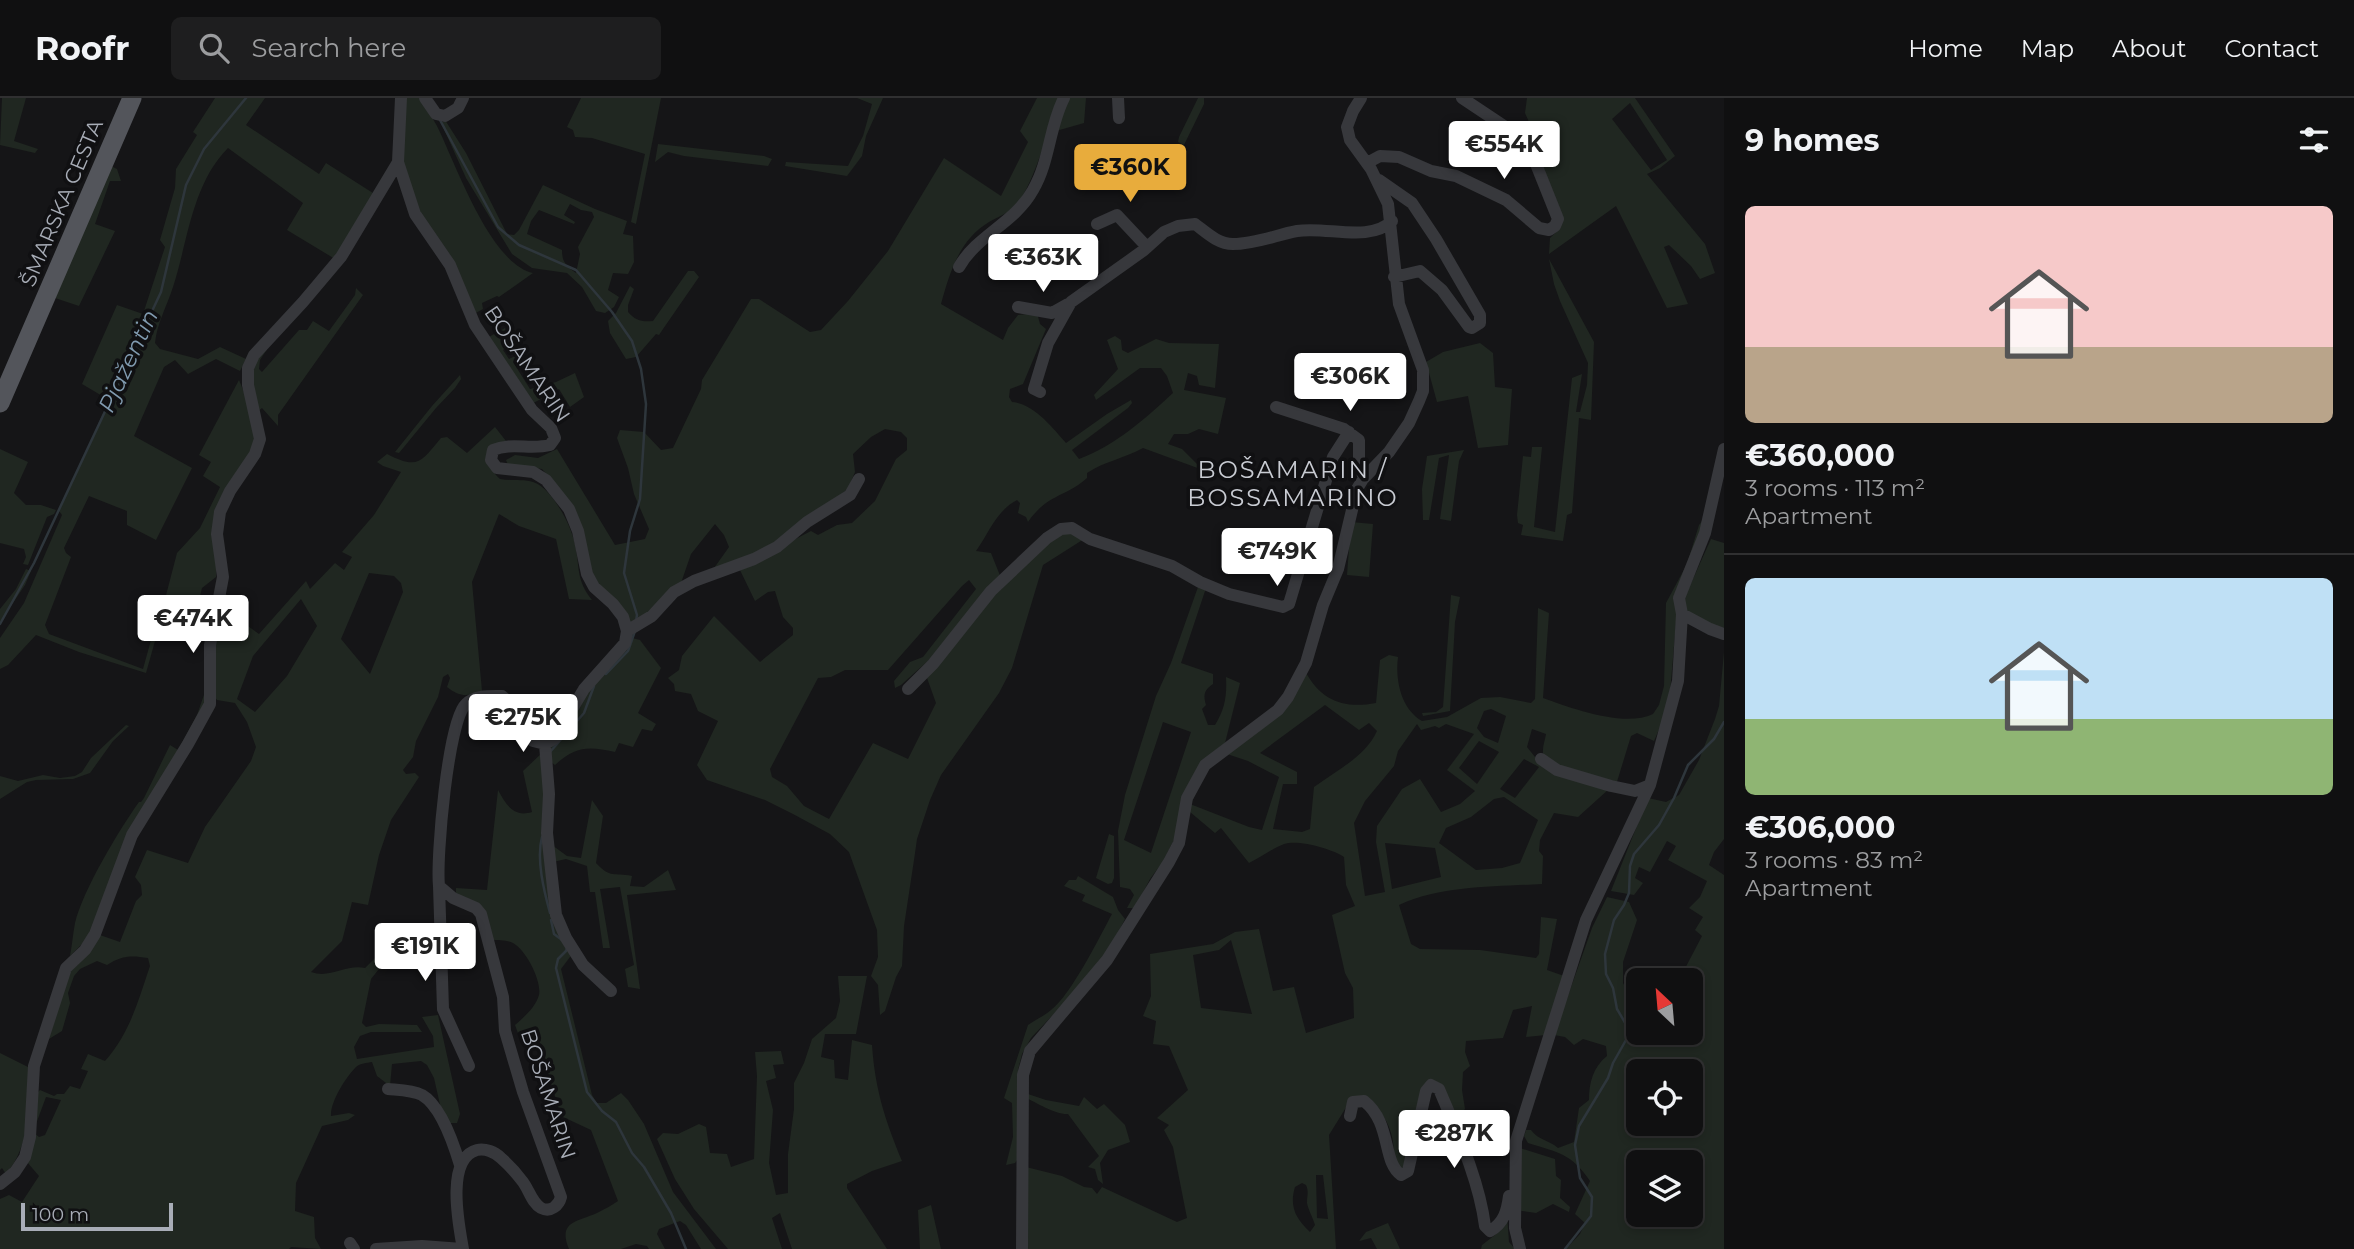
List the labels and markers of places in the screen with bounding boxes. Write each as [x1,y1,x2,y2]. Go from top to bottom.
pin: €554K [1455,122,1553,181]
pin: €360K [1081,144,1179,204]
pin: €363K [994,234,1092,294]
pin: €306K [1301,354,1399,413]
pin: €749K [1228,528,1326,588]
pin: €474K [144,596,242,655]
pin: €275K [474,694,572,754]
pin: €191K [376,924,474,983]
pin: €287K [1405,1110,1503,1170]

